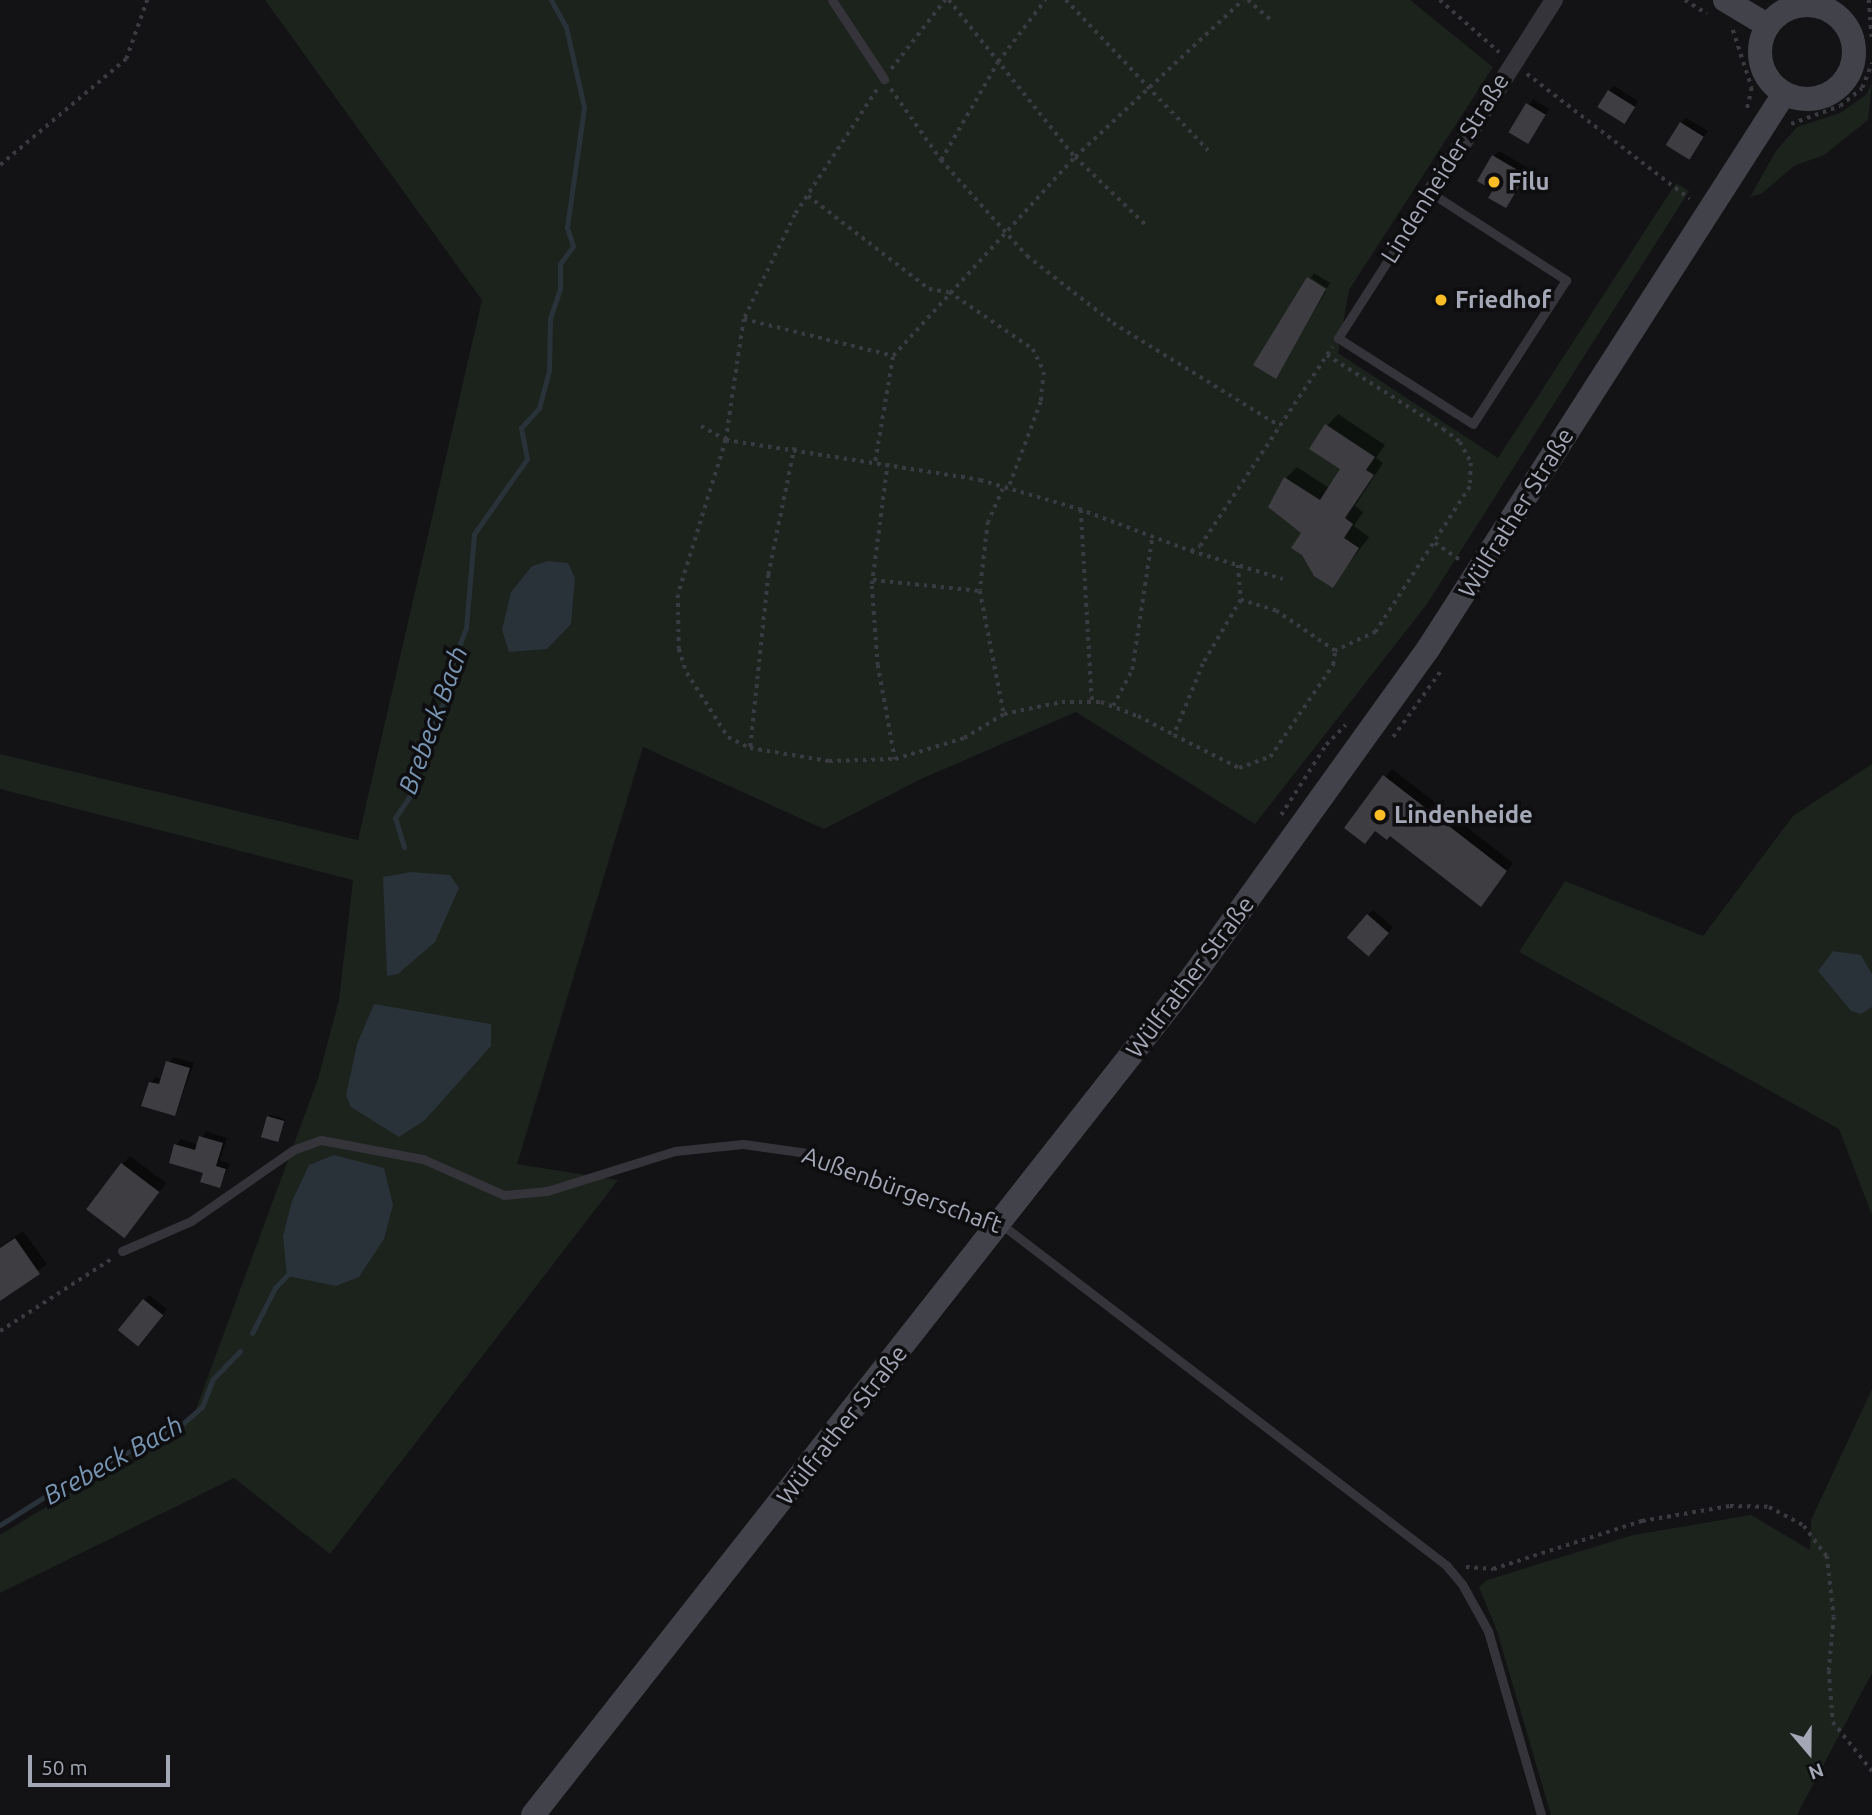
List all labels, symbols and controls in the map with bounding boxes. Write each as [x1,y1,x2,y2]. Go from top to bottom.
street label: Lindenheider Straße [1375,68,1515,268]
place label: Filu [1508,168,1549,196]
marker: Filu [1486,174,1502,190]
place label: Friedhof [1455,286,1551,314]
marker: Friedhof [1433,292,1449,308]
street label: Wülfrather Straße [1452,423,1580,603]
water label: Brebeck Bach [392,642,474,798]
place label: Lindenheide [1394,801,1533,829]
marker: Lindenheide [1372,807,1388,823]
street label: Wülfrather Straße [1120,891,1260,1063]
street label: Außenbürgerschaft [798,1141,1006,1239]
street label: Wülfrather Straße [771,1339,913,1511]
water label: Brebeck Bach [38,1409,188,1511]
north arrow [1774,1717,1844,1787]
scale bar [32,1742,173,1786]
text: 50 m [41,1755,88,1779]
text: N [1806,1759,1827,1784]

